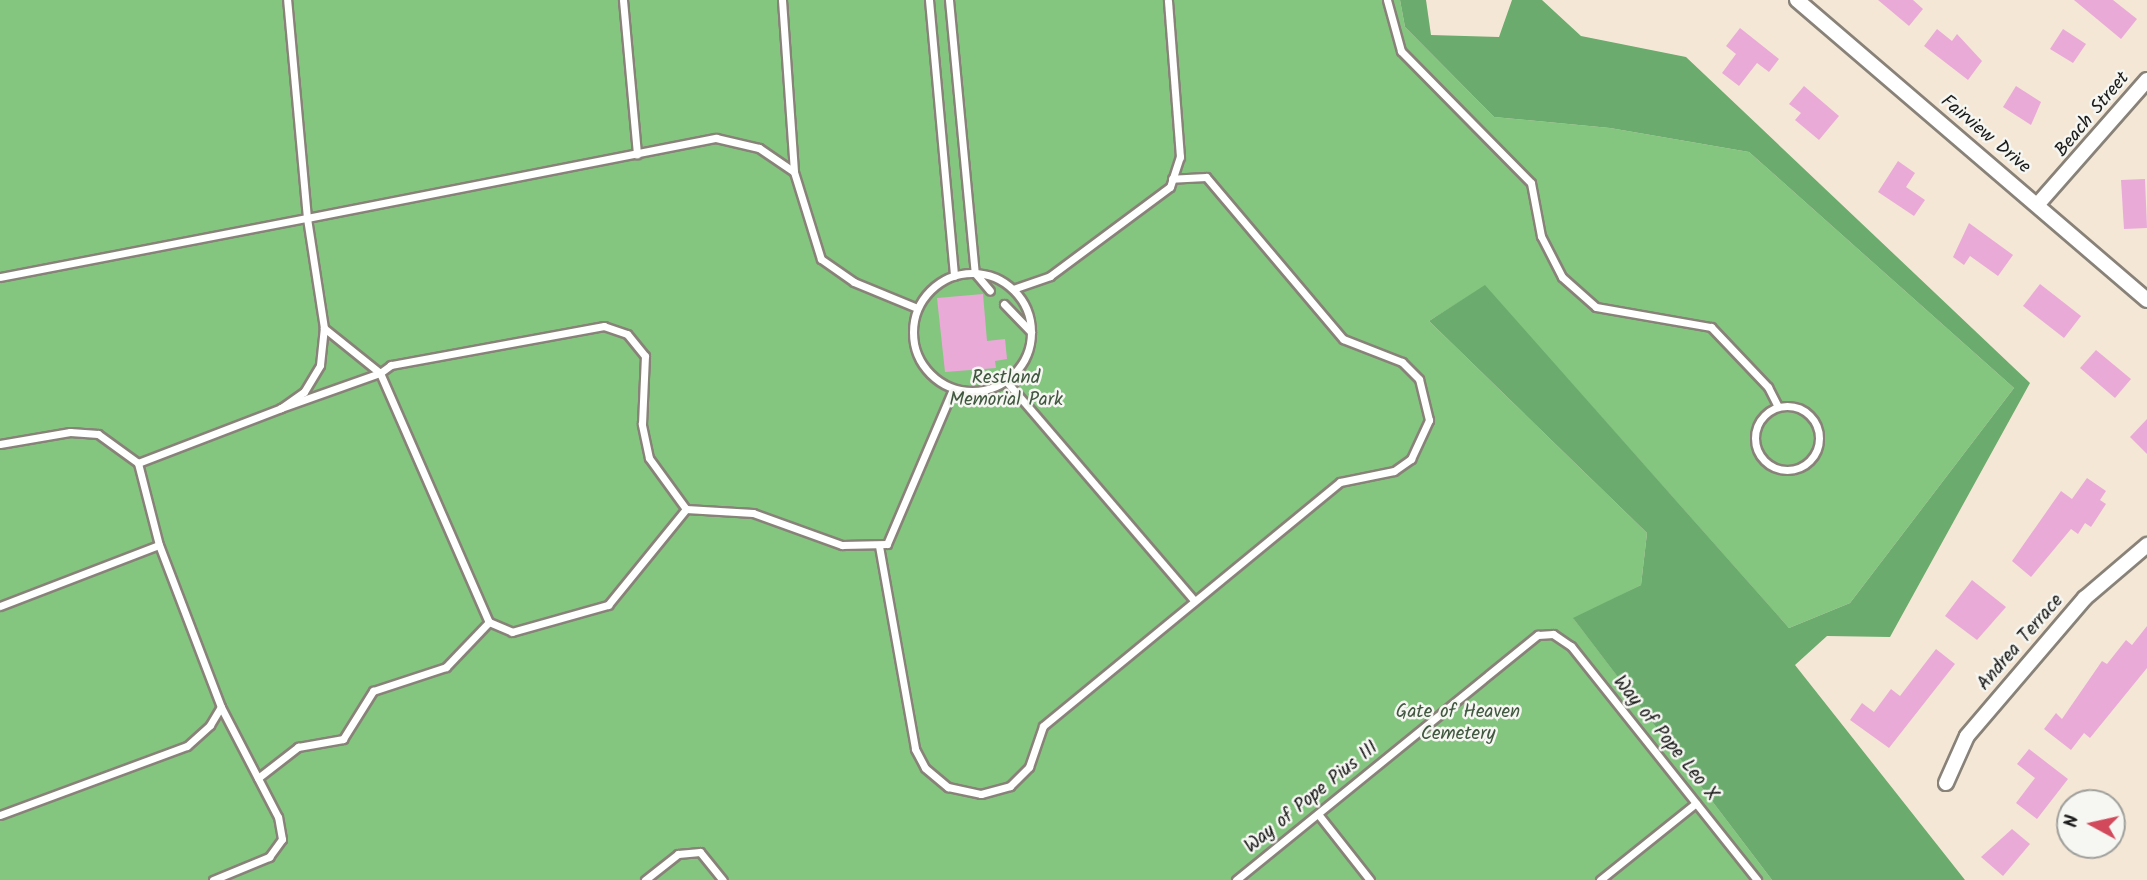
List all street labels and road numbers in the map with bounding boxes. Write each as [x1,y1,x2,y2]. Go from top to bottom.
street label: Beach Street [2051,68,2135,162]
street label: Fairview Drive [1935,91,2035,179]
street label: Andrea Terrace [1973,590,2069,696]
street label: Way of Pope Leo X [1607,672,1723,806]
street label: Way of Pope Pius III [1241,737,1383,859]

